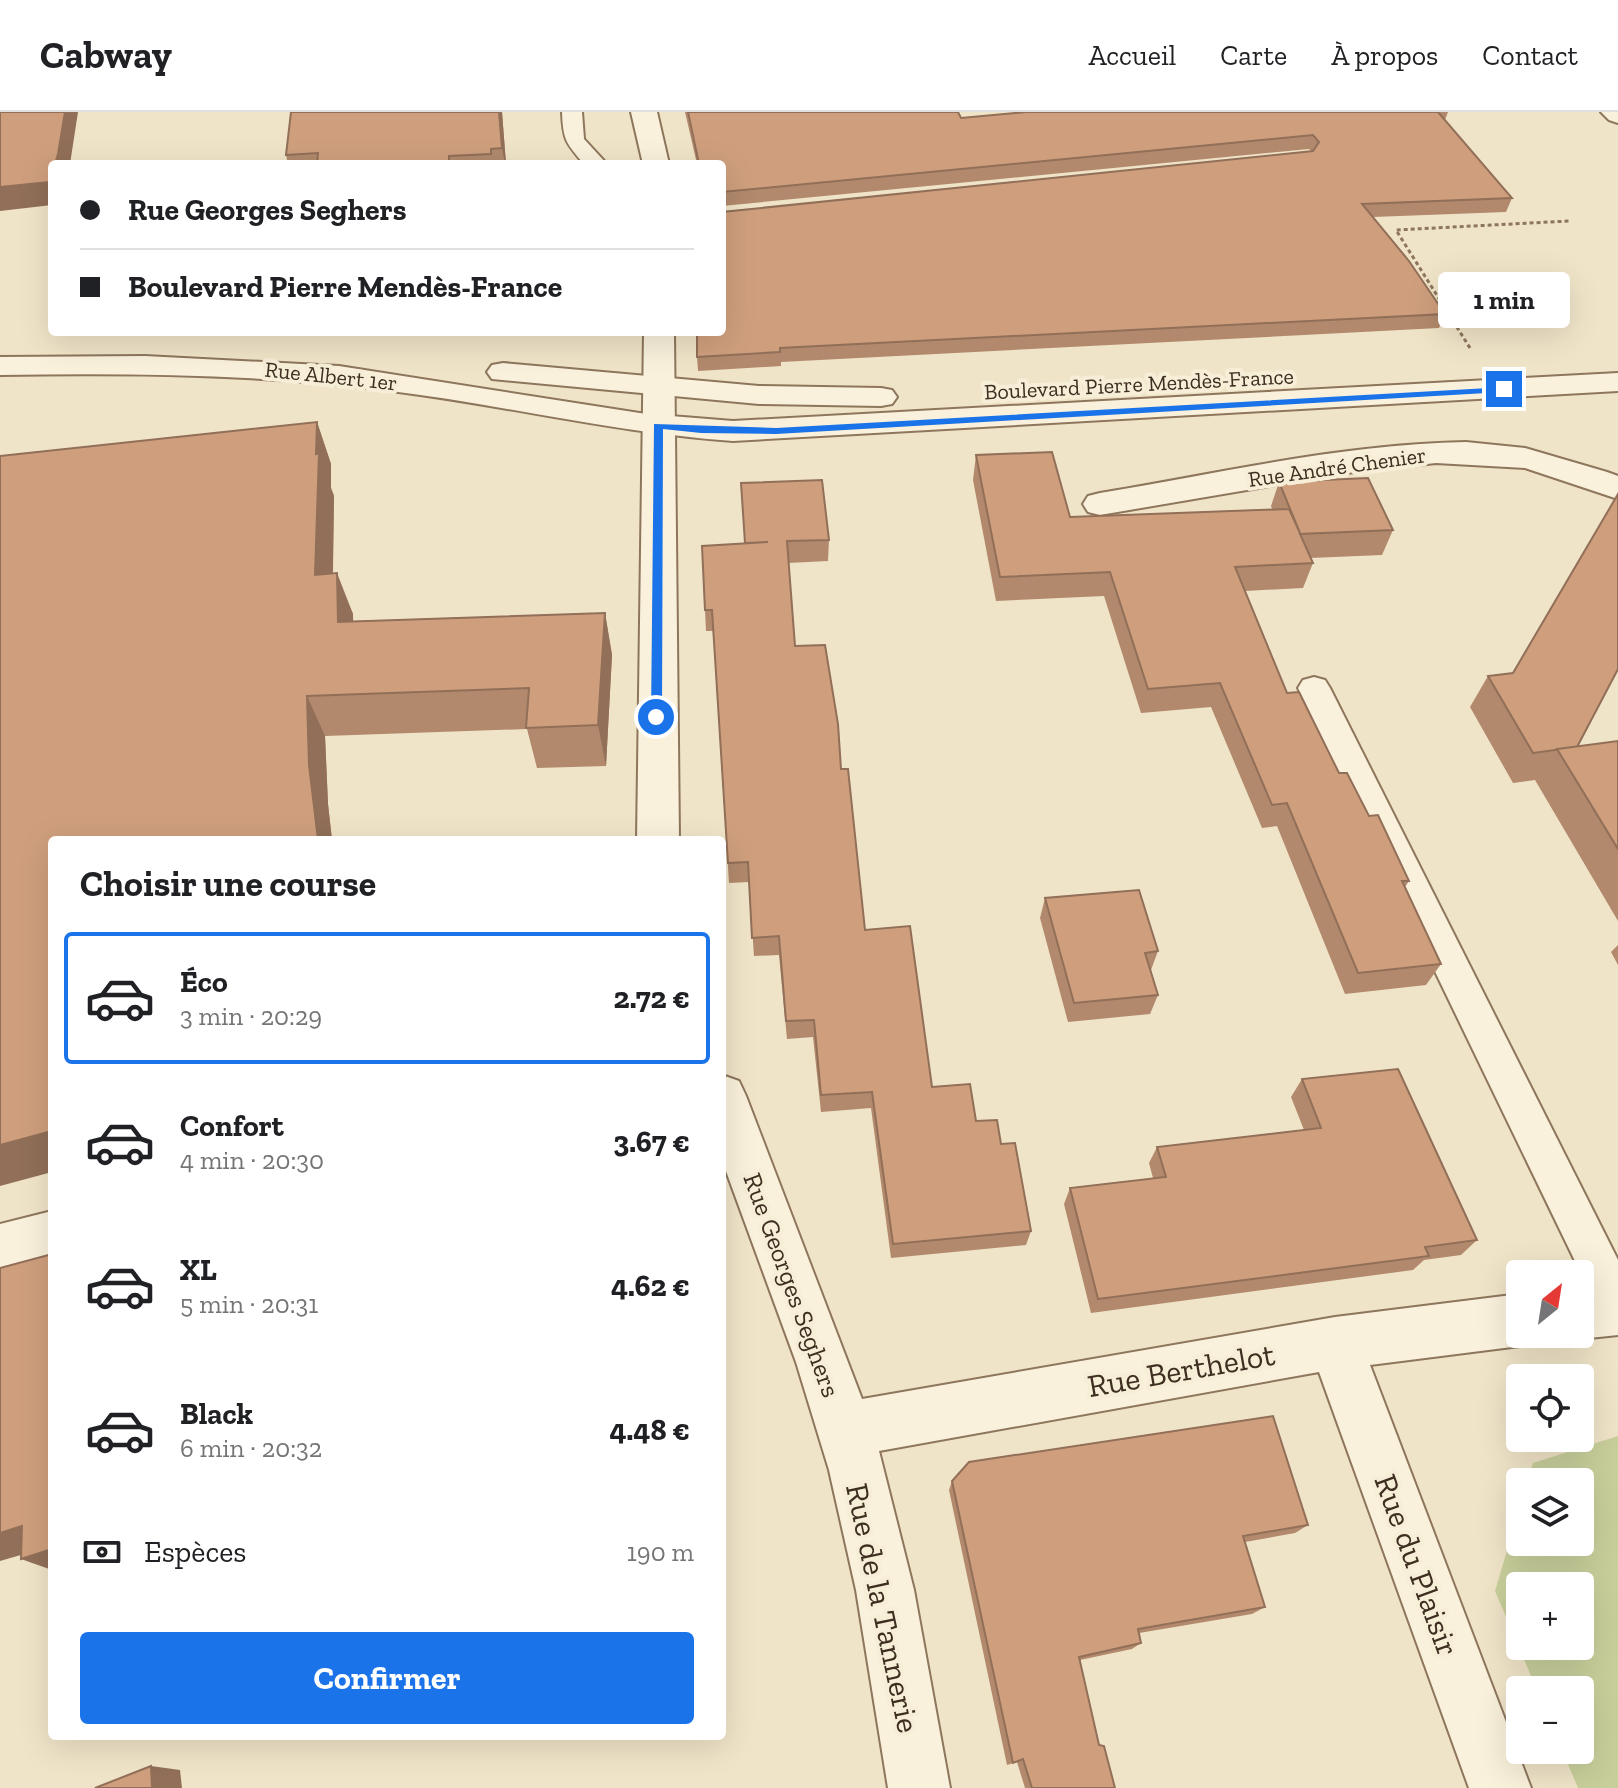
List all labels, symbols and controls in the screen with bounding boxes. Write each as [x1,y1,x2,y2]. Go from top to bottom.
text: Cabway [40,32,172,78]
text: Accueil [1088,39,1176,72]
text: Carte [1220,39,1287,72]
text: À propos [1331,39,1438,72]
text: Contact [1482,39,1578,72]
text: Rue Georges Seghers [128,192,407,228]
text: Boulevard Pierre Mendès-France [128,269,562,305]
callout: 1 min [1438,273,1570,329]
text: 1 min [1473,284,1535,316]
street label: Rue Albert 1er [263,356,399,396]
street label: Boulevard Pierre Mendès-France [983,362,1295,406]
route end [1486,371,1522,407]
street label: Rue André Chenier [1246,441,1428,493]
route start [638,699,674,735]
text: Choisir une course [80,862,376,905]
icon: car [84,962,156,1034]
text: Éco [180,964,228,1000]
text: 2.72 € [614,980,690,1016]
text: 3 min · 20:29 [180,1000,322,1032]
icon: car [84,1106,156,1178]
text: Confort [180,1108,284,1144]
text: 3.67 € [613,1124,690,1160]
text: 4 min · 20:30 [180,1144,324,1176]
street label: Rue Georges Seghers [737,1168,847,1402]
icon: car [84,1250,156,1322]
text: XL [180,1252,217,1288]
north arrow [1506,1260,1594,1348]
map controls [1506,1260,1594,1764]
text: 4.62 € [611,1268,690,1304]
text: 5 min · 20:31 [180,1288,318,1320]
street label: Rue Berthelot [1084,1335,1278,1405]
button: locate [1506,1364,1594,1452]
icon: car [84,1394,156,1466]
text: Black [180,1396,253,1432]
text: 4.48 € [609,1412,690,1448]
text: 6 min · 20:32 [180,1432,322,1464]
button: layers [1506,1468,1594,1556]
street label: Rue du Plaisir [1367,1469,1467,1661]
street label: Rue de la Tannerie [838,1480,928,1736]
icon: cash [80,1530,124,1574]
text: Espèces [144,1534,246,1570]
text: 190 m [627,1536,694,1568]
button: + [1506,1572,1594,1660]
button: Confirmer [80,1632,694,1724]
button: − [1506,1676,1594,1764]

